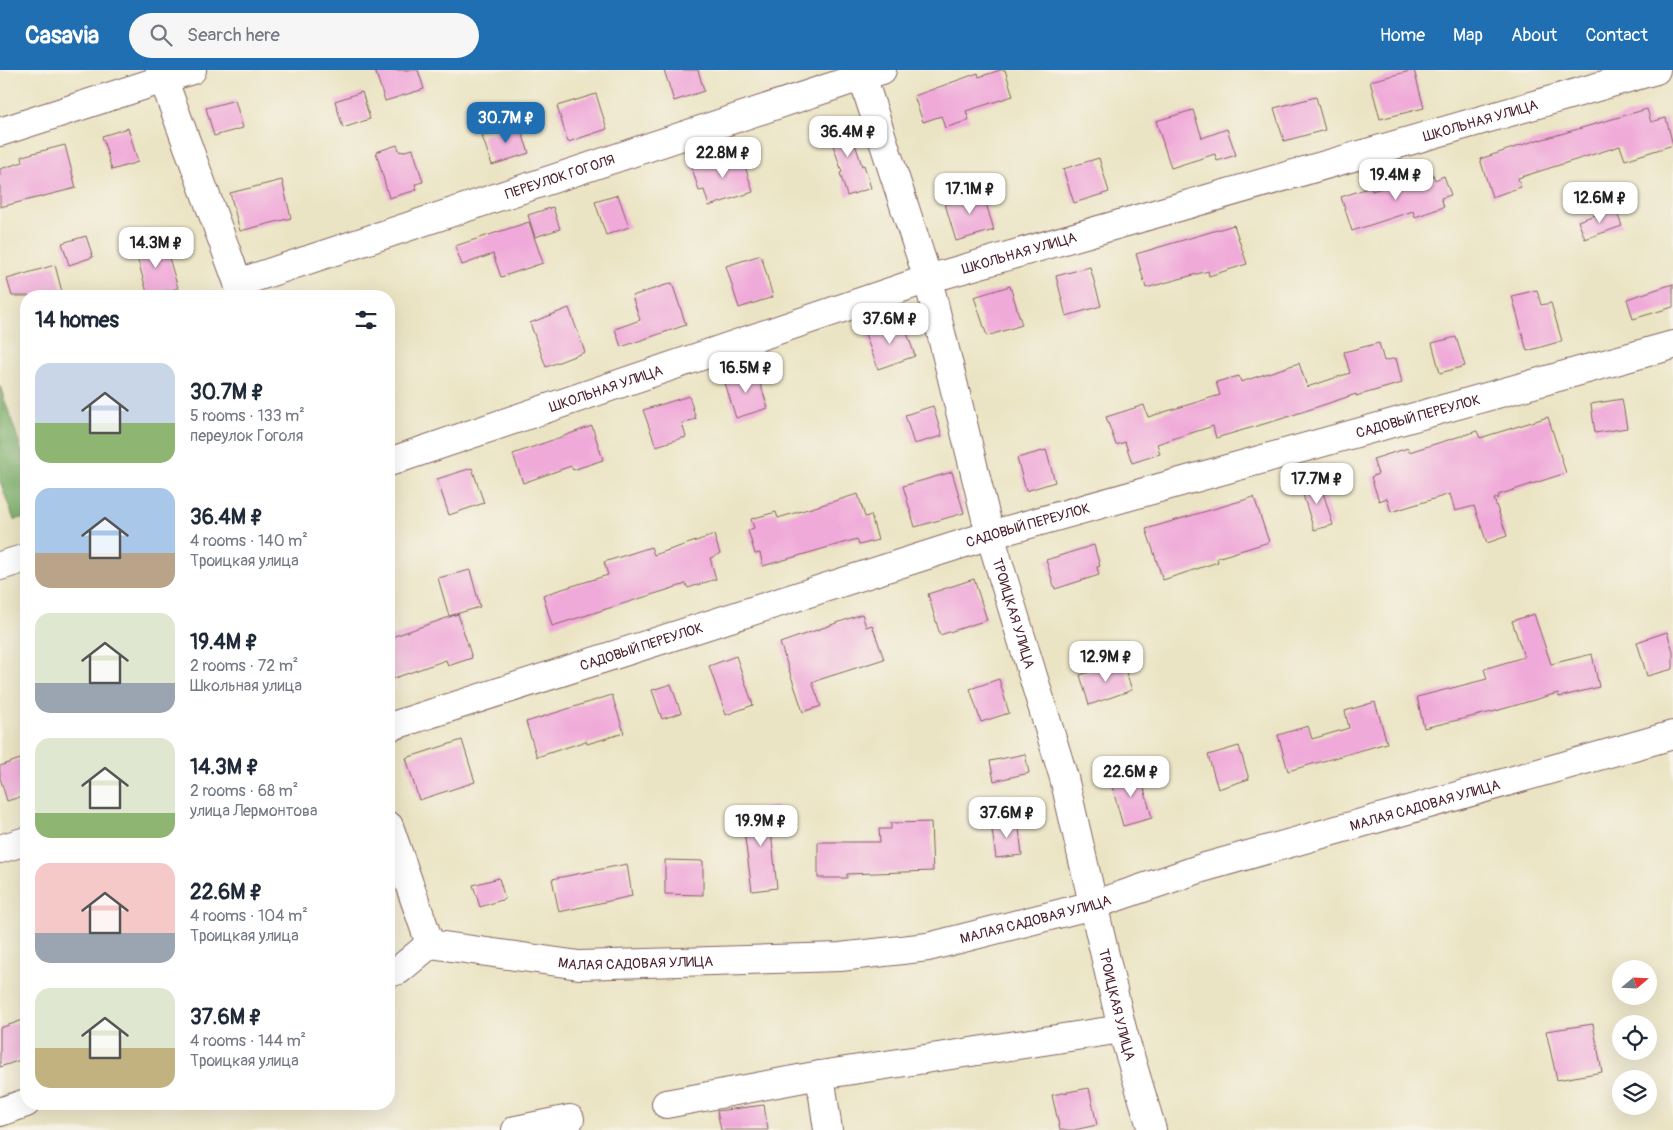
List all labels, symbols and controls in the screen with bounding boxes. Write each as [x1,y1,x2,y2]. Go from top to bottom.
search box [129,13,479,58]
text: Casavia [25,21,99,50]
icon: search [147,21,175,49]
text: Search here [187,23,280,47]
text: Home [1380,24,1425,47]
text: Map [1453,24,1483,47]
text: About [1511,24,1557,47]
text: Contact [1585,24,1648,47]
street label: ШКОЛЬНАЯ УЛИЦА [1421,96,1540,145]
pin: 30.7M ₽ [460,102,552,144]
text: 30.7M ₽ [478,108,534,128]
pin: 36.4M ₽ [802,116,894,158]
text: 36.4M ₽ [820,122,876,142]
pin: 22.8M ₽ [677,136,769,179]
text: 22.8M ₽ [696,143,750,163]
street label: ПЕРЕУЛОК ГОГОЛЯ [503,151,617,203]
pin: 19.4M ₽ [1350,158,1442,201]
text: 19.4M ₽ [1370,165,1422,185]
pin: 17.1M ₽ [924,172,1016,215]
text: 17.1M ₽ [945,179,995,199]
pin: 12.6M ₽ [1554,182,1646,224]
text: 12.6M ₽ [1574,188,1626,208]
pin: 14.3M ₽ [110,226,202,269]
street label: ШКОЛЬНАЯ УЛИЦА [960,229,1079,278]
text: 14.3M ₽ [130,233,182,253]
pin: 37.6M ₽ [844,302,936,345]
icon: filters [352,306,380,334]
text: 14 homes [35,307,119,334]
text: 37.6M ₽ [863,309,917,329]
pin: 16.5M ₽ [700,352,792,394]
text: 16.5M ₽ [720,358,772,378]
street label: ШКОЛЬНАЯ УЛИЦА [547,362,665,416]
text: 30.7M ₽ [190,379,264,406]
icon: home [75,383,135,443]
street label: САДОВЫЙ ПЕРЕУЛОК [1354,391,1482,442]
text: 5 rooms · 133 m² [190,406,305,426]
text: переулок Гоголя [190,426,303,446]
pin: 17.7M ₽ [1271,462,1363,505]
text: 17.7M ₽ [1291,469,1343,489]
street label: САДОВЫЙ ПЕРЕУЛОК [964,500,1092,551]
text: 36.4M ₽ [190,504,263,531]
icon: home [75,508,135,568]
text: 4 rooms · 140 m² [190,531,308,551]
text: Троицкая улица [190,551,299,571]
street label: ТРОИЦКАЯ УЛИЦА [989,556,1038,671]
street label: САДОВЫЙ ПЕРЕУЛОК [578,619,705,674]
text: 19.4M ₽ [190,629,258,656]
icon: home [75,633,135,693]
pin: 12.9M ₽ [1060,640,1152,683]
text: 12.9M ₽ [1080,647,1132,667]
text: 2 rooms · 72 m² [190,656,298,676]
text: Школьная улица [190,676,302,696]
text: 14.3M ₽ [190,754,259,781]
pin: 22.6M ₽ [1085,756,1177,798]
icon: home [75,758,135,818]
text: 22.6M ₽ [1103,762,1159,782]
street label: МАЛАЯ САДОВАЯ УЛИЦА [1348,776,1502,835]
text: 2 rooms · 68 m² [190,781,298,801]
pin: 37.6M ₽ [961,796,1053,839]
text: улица Лермонтова [190,801,317,821]
text: 37.6M ₽ [980,803,1034,823]
pin: 19.9M ₽ [715,804,807,847]
text: 19.9M ₽ [736,811,786,831]
text: 22.6M ₽ [190,879,263,906]
icon: home [75,883,135,943]
street label: МАЛАЯ САДОВАЯ УЛИЦА [958,892,1113,948]
text: 4 rooms · 104 m² [190,906,308,926]
text: Троицкая улица [190,926,299,946]
street label: ТРОИЦКАЯ УЛИЦА [1095,947,1139,1063]
street label: МАЛАЯ САДОВАЯ УЛИЦА [557,953,714,974]
north arrow [1612,960,1658,1005]
map controls [1612,960,1657,1115]
text: 37.6M ₽ [190,1004,262,1031]
icon: home [75,1008,135,1068]
button: locate [1612,1015,1657,1060]
text: 4 rooms · 144 m² [190,1031,306,1051]
text: Троицкая улица [190,1051,299,1071]
button: layers [1612,1070,1657,1115]

